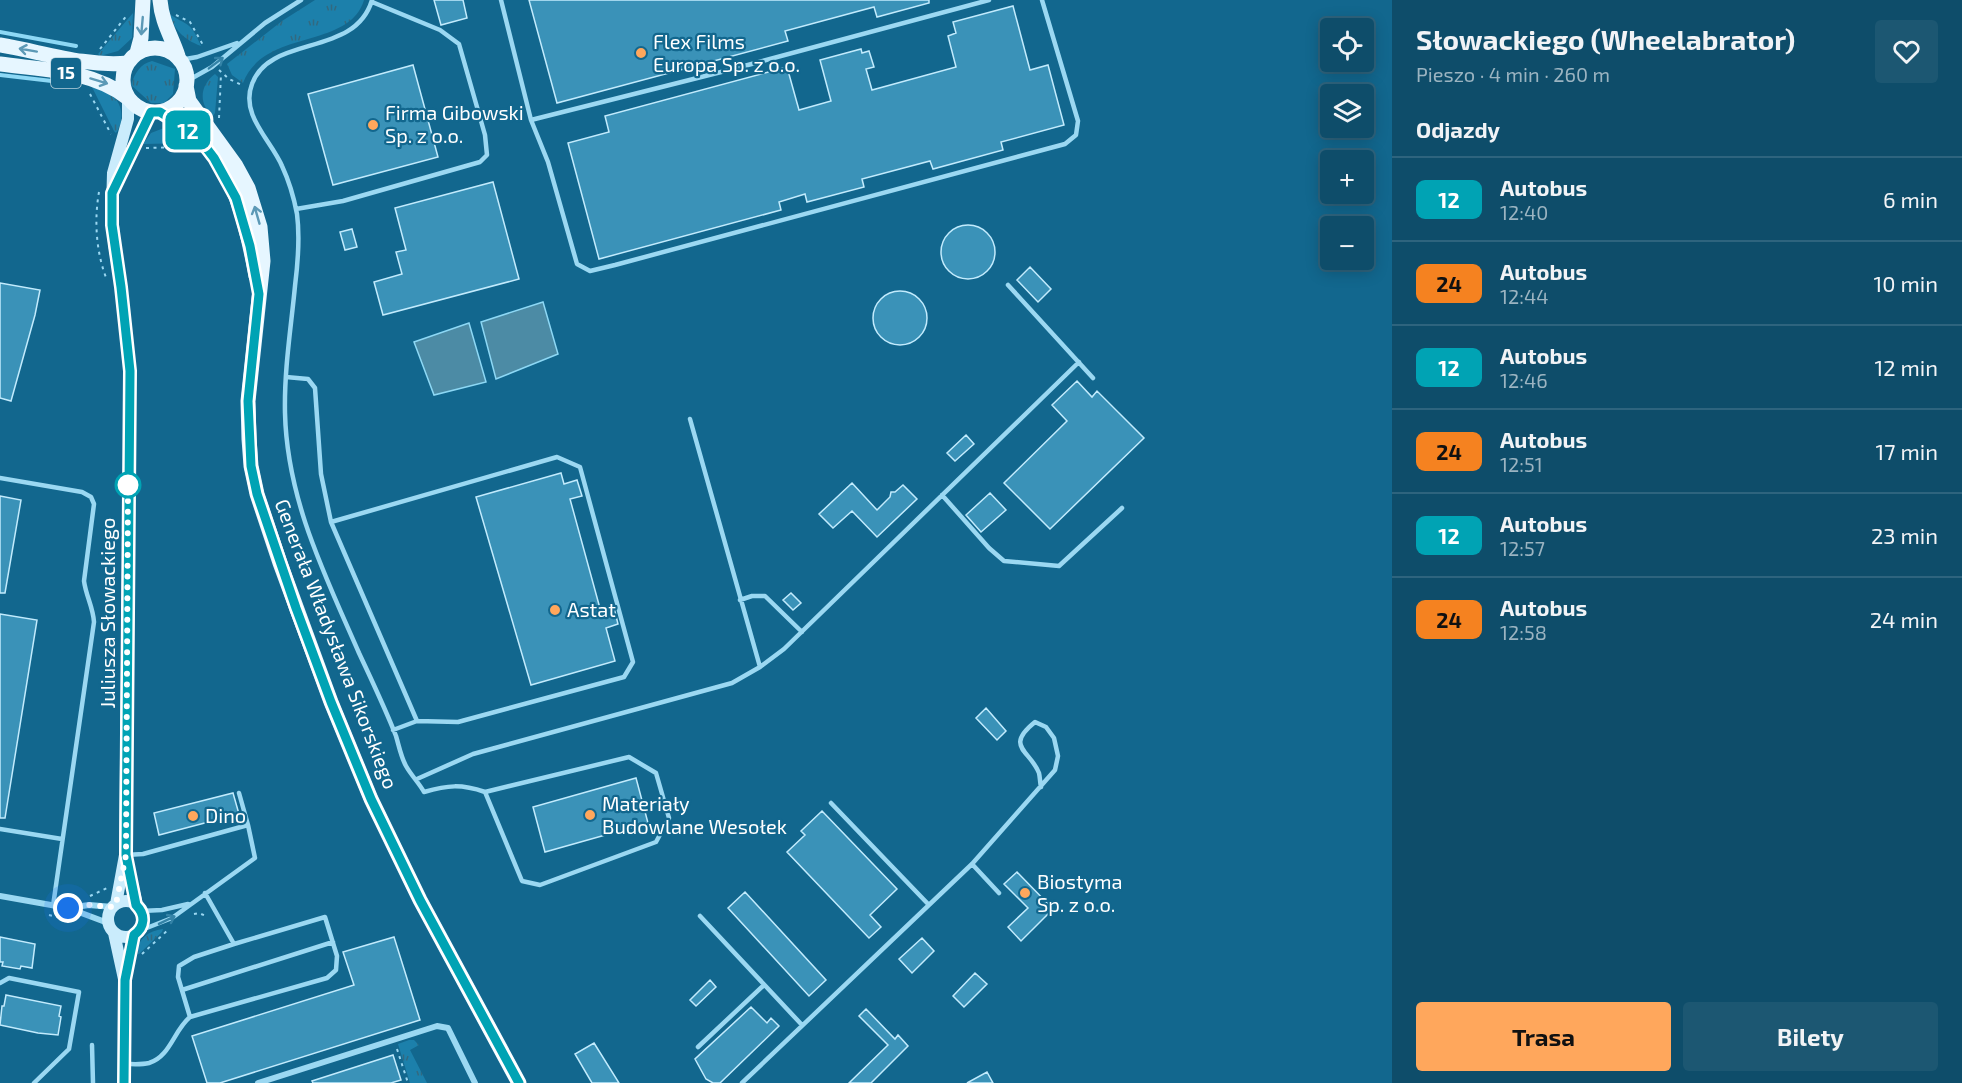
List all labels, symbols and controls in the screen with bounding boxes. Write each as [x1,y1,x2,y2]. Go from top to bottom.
one-way arrow [136,16,147,36]
map controls [1320,18,1374,270]
button: locate [1320,18,1374,72]
button: heart [1875,20,1938,83]
text: Słowackiego (Wheelabrator) [1416,22,1795,56]
place label: Flex Films Europa Sp. z o.o. [653,29,800,76]
one-way arrow [19,44,39,55]
marker: Flex Films Europa Sp. z o.o. [634,46,648,60]
one-way arrow [207,56,223,69]
road number: 15 [51,58,81,88]
text: Pieszo · 4 min · 260 m [1416,62,1610,86]
one-way arrow [89,76,108,87]
button: layers [1320,84,1374,138]
place label: Firma Gibowski Sp. z o.o. [385,100,524,147]
line badge: 12 [161,110,215,150]
text: Odjazdy [1416,116,1500,142]
text: 12 [177,118,199,143]
marker: Firma Gibowski Sp. z o.o. [366,118,380,132]
button: + [1320,150,1374,204]
text: Autobus [1500,174,1587,200]
text: 6 min [1883,186,1938,212]
text: 12 [1438,187,1460,212]
text: 12:40 [1500,200,1548,224]
one-way arrow [251,206,262,225]
button: − [1320,216,1374,270]
text: Autobus [1500,258,1587,284]
text: 10 min [1874,270,1938,296]
text: 24 [1436,271,1462,296]
text: 12:44 [1500,284,1549,308]
text: Autobus [1500,342,1587,368]
text: 12 min [1874,354,1938,380]
text: 12 [1438,355,1460,380]
text: 12:46 [1500,368,1548,392]
text: Autobus [1500,426,1587,452]
text: 17 min [1876,438,1938,464]
text: 24 [1436,439,1462,464]
text: 12:51 [1500,452,1543,476]
unlabelled marker [115,472,141,498]
street label: Generała Władysława Sikorskiego [270,495,403,792]
text: Autobus [1500,510,1587,536]
street label: Juliusza Słowackiego [95,518,119,708]
text: 23 min [1871,522,1938,548]
text: 12 [1438,523,1460,548]
text: 12:57 [1500,536,1545,560]
text: Autobus [1500,594,1587,620]
place label: Astat [567,597,616,621]
marker: Astat [548,603,562,617]
text: 24 min [1870,606,1938,632]
text: 24 [1436,607,1462,632]
text: 12:58 [1500,620,1547,644]
place label: Materiały Budowlane Wesołek [602,791,787,838]
place label: Dino [205,803,246,827]
marker: Materiały Budowlane Wesołek [583,808,597,822]
marker: Dino [186,809,200,823]
place label: Biostyma Sp. z o.o. [1037,869,1123,916]
marker: Biostyma Sp. z o.o. [1018,886,1032,900]
your location [53,893,83,923]
one-way arrow [157,913,175,925]
button: Trasa [1416,1002,1671,1071]
button: Bilety [1683,1002,1938,1071]

